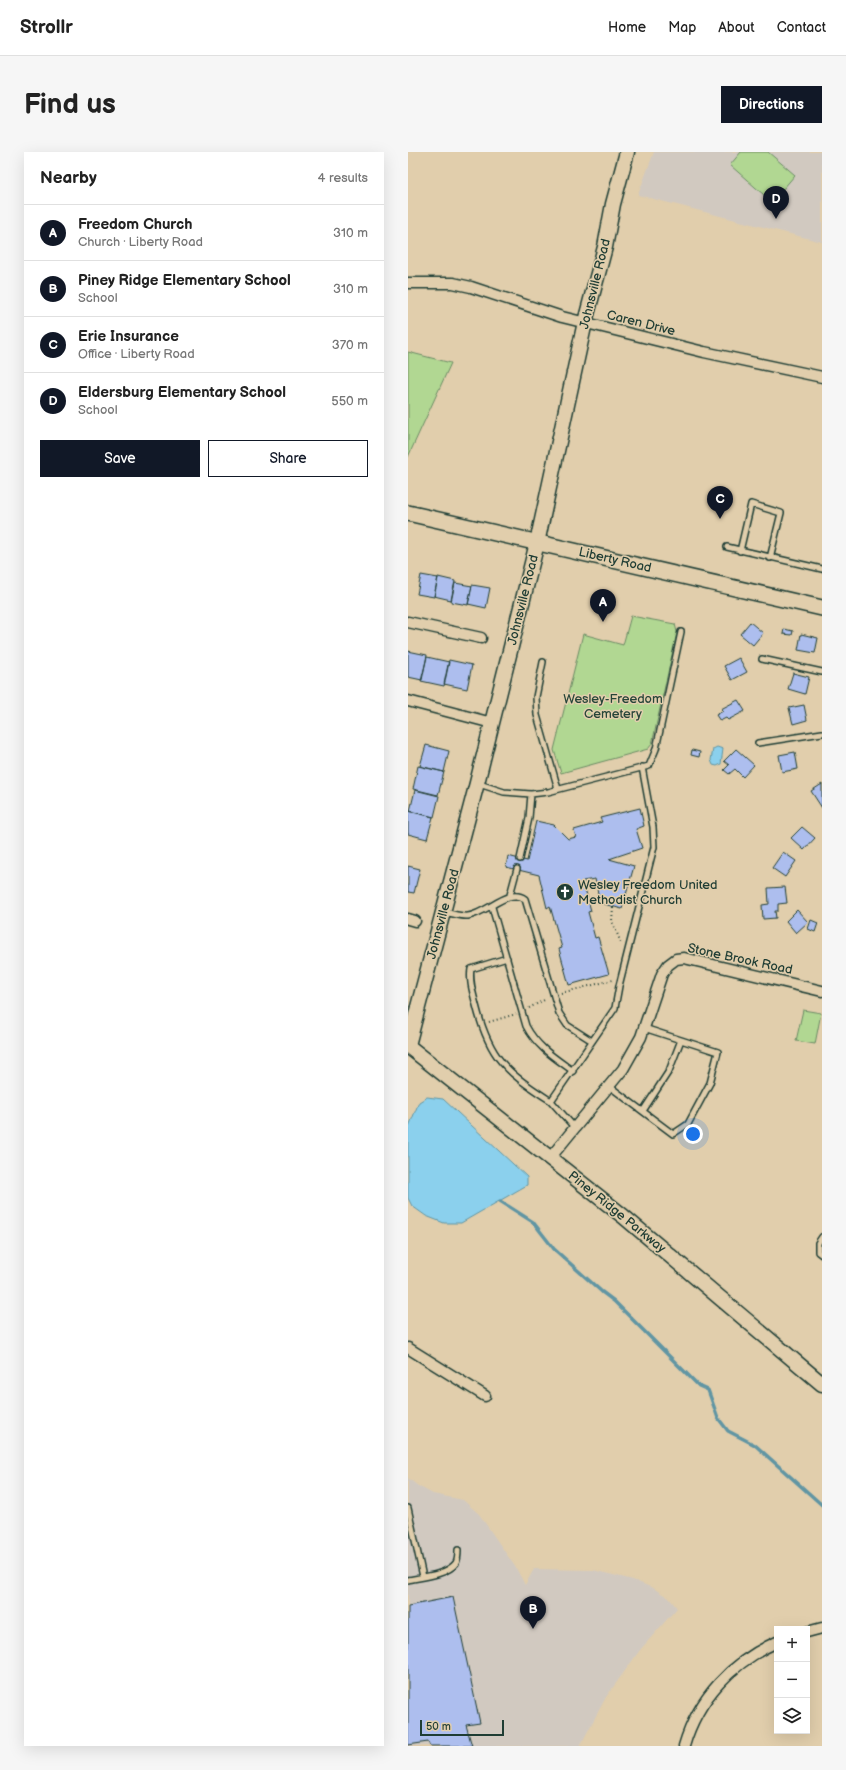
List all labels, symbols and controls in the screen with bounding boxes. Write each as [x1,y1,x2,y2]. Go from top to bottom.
text: Strollr [20,16,73,39]
text: Home [608,19,646,36]
text: Map [668,19,696,36]
text: About [718,19,755,36]
text: Contact [777,19,826,36]
button: Directions [721,86,822,123]
text: Find us [24,88,116,121]
text: Nearby [40,168,97,188]
text: 4 results [318,170,368,186]
pin: D [763,186,789,219]
text: Freedom Church [78,215,192,234]
text: A [49,225,57,241]
text: 310 m [333,225,368,241]
text: Church · Liberty Road [78,234,203,250]
street label: Johnsville Road [576,237,614,331]
text: Piney Ridge Elementary School [78,271,291,290]
text: B [48,281,58,297]
text: 310 m [333,281,368,297]
text: School [78,290,118,306]
street label: Caren Drive [605,307,677,339]
text: Erie Insurance [78,327,179,346]
text: C [48,337,58,353]
text: 370 m [332,337,368,353]
text: Office · Liberty Road [78,346,195,362]
text: Eldersburg Elementary School [78,383,286,402]
text: D [48,393,58,409]
text: 550 m [331,393,368,409]
text: School [78,402,118,418]
button: Save [40,440,200,477]
button: Share [208,440,368,477]
pin: C [707,486,733,519]
street label: Liberty Road [577,544,653,576]
street label: Johnsville Road [504,553,542,647]
pin: A [590,589,616,622]
park label: Wesley-Freedom Cemetery [563,691,663,722]
street label: Johnsville Road [423,867,463,961]
place label: Wesley Freedom United Methodist Church [578,877,718,908]
church icon: Wesley Freedom United Methodist Church [555,882,575,902]
street label: Stone Brook Road [686,940,794,978]
your location [683,1124,703,1144]
street label: Piney Ridge Parkway [565,1168,669,1256]
pin: B [520,1596,546,1629]
map controls [774,1626,810,1734]
button: + [774,1626,810,1662]
button: − [774,1662,810,1698]
button: layers [774,1698,810,1734]
scale bar [420,1718,504,1737]
text: 50 m [426,1720,451,1733]

